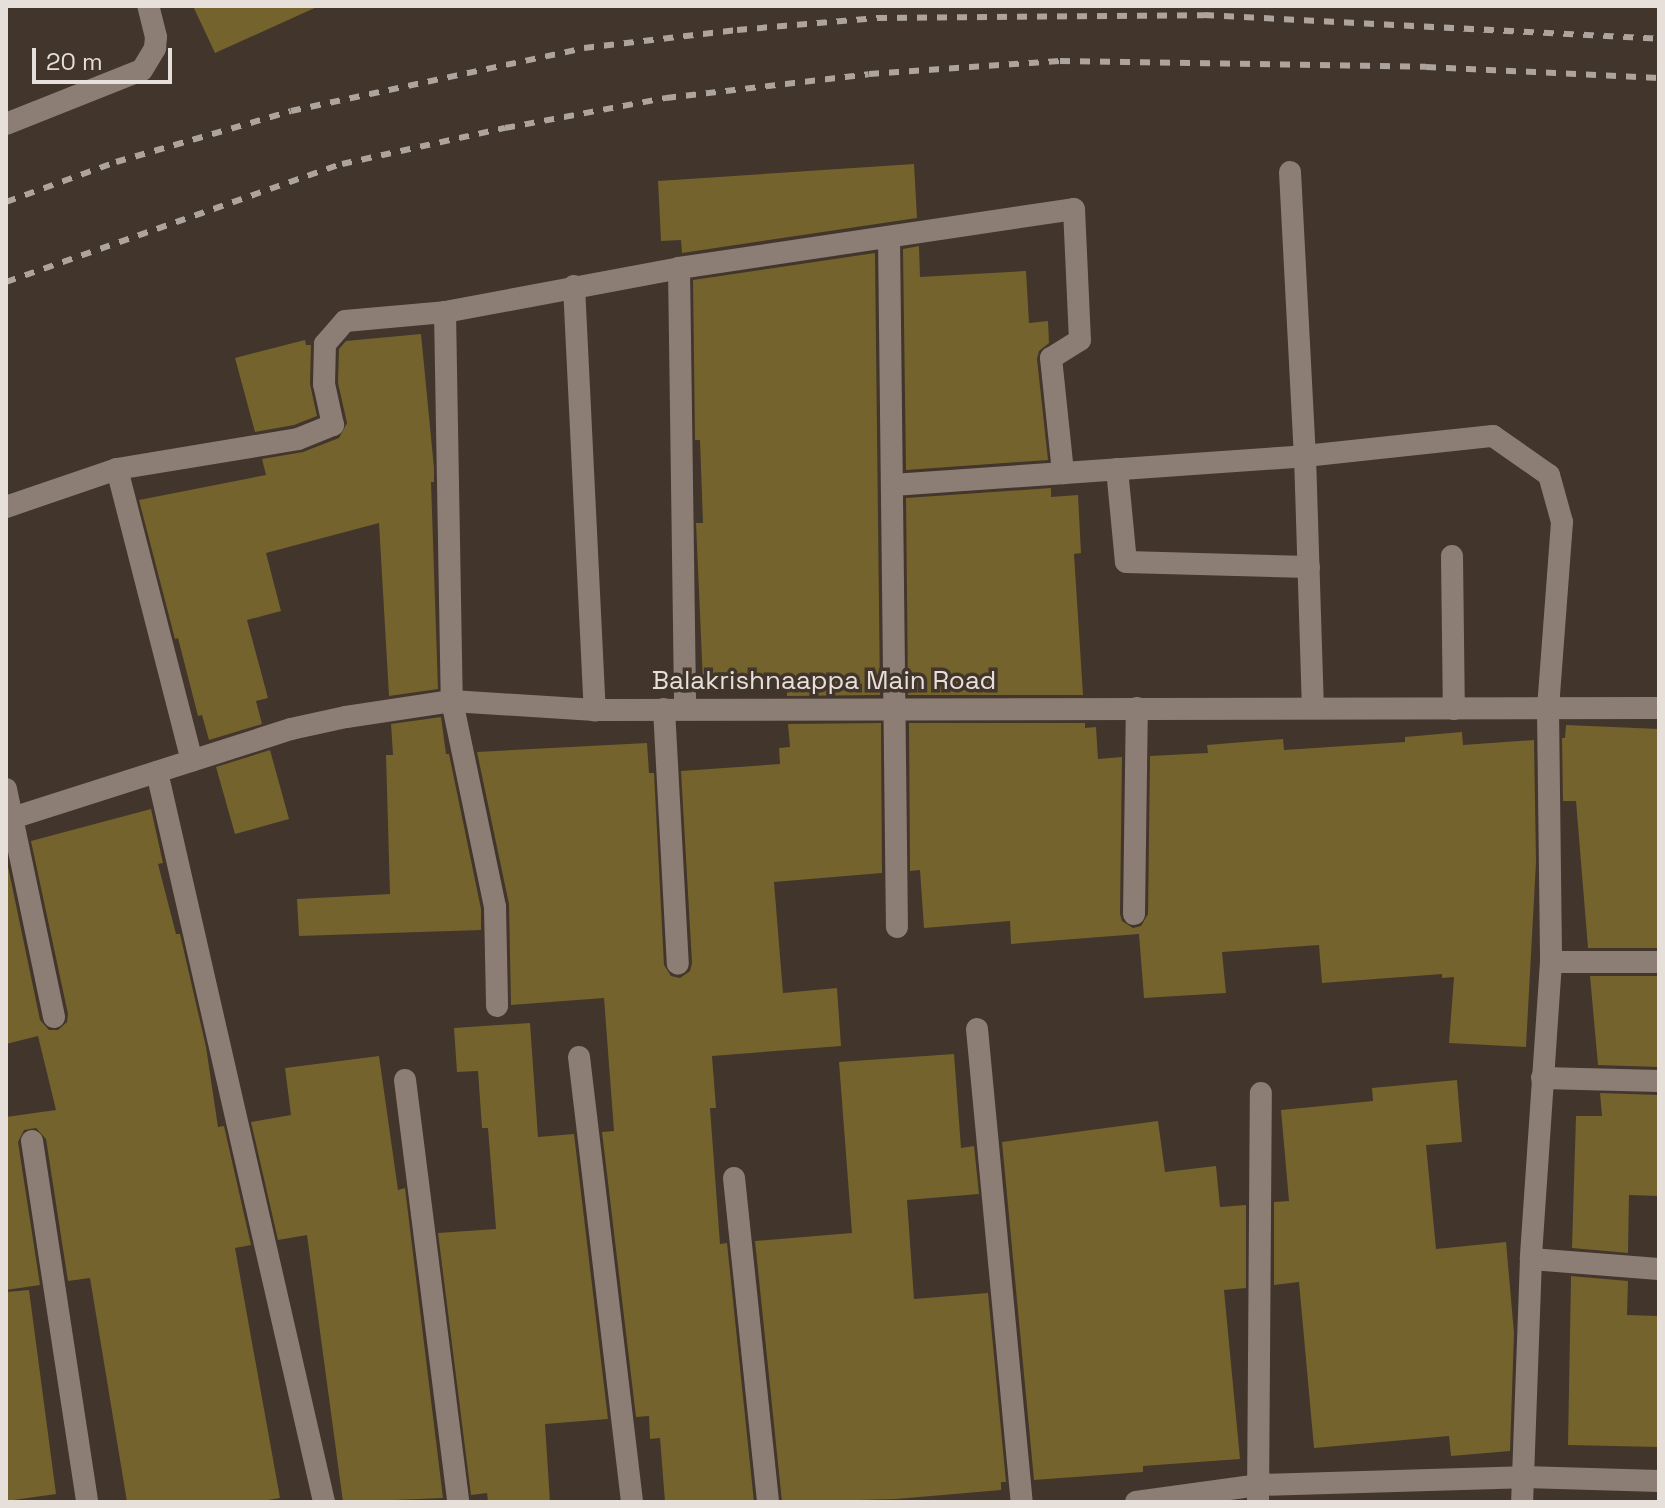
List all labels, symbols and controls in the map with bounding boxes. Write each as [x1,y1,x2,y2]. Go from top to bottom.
scale bar [36,32,176,82]
text: 20 m [46,46,103,77]
street label: Balakrishnaappa Main Road [652,665,996,697]

